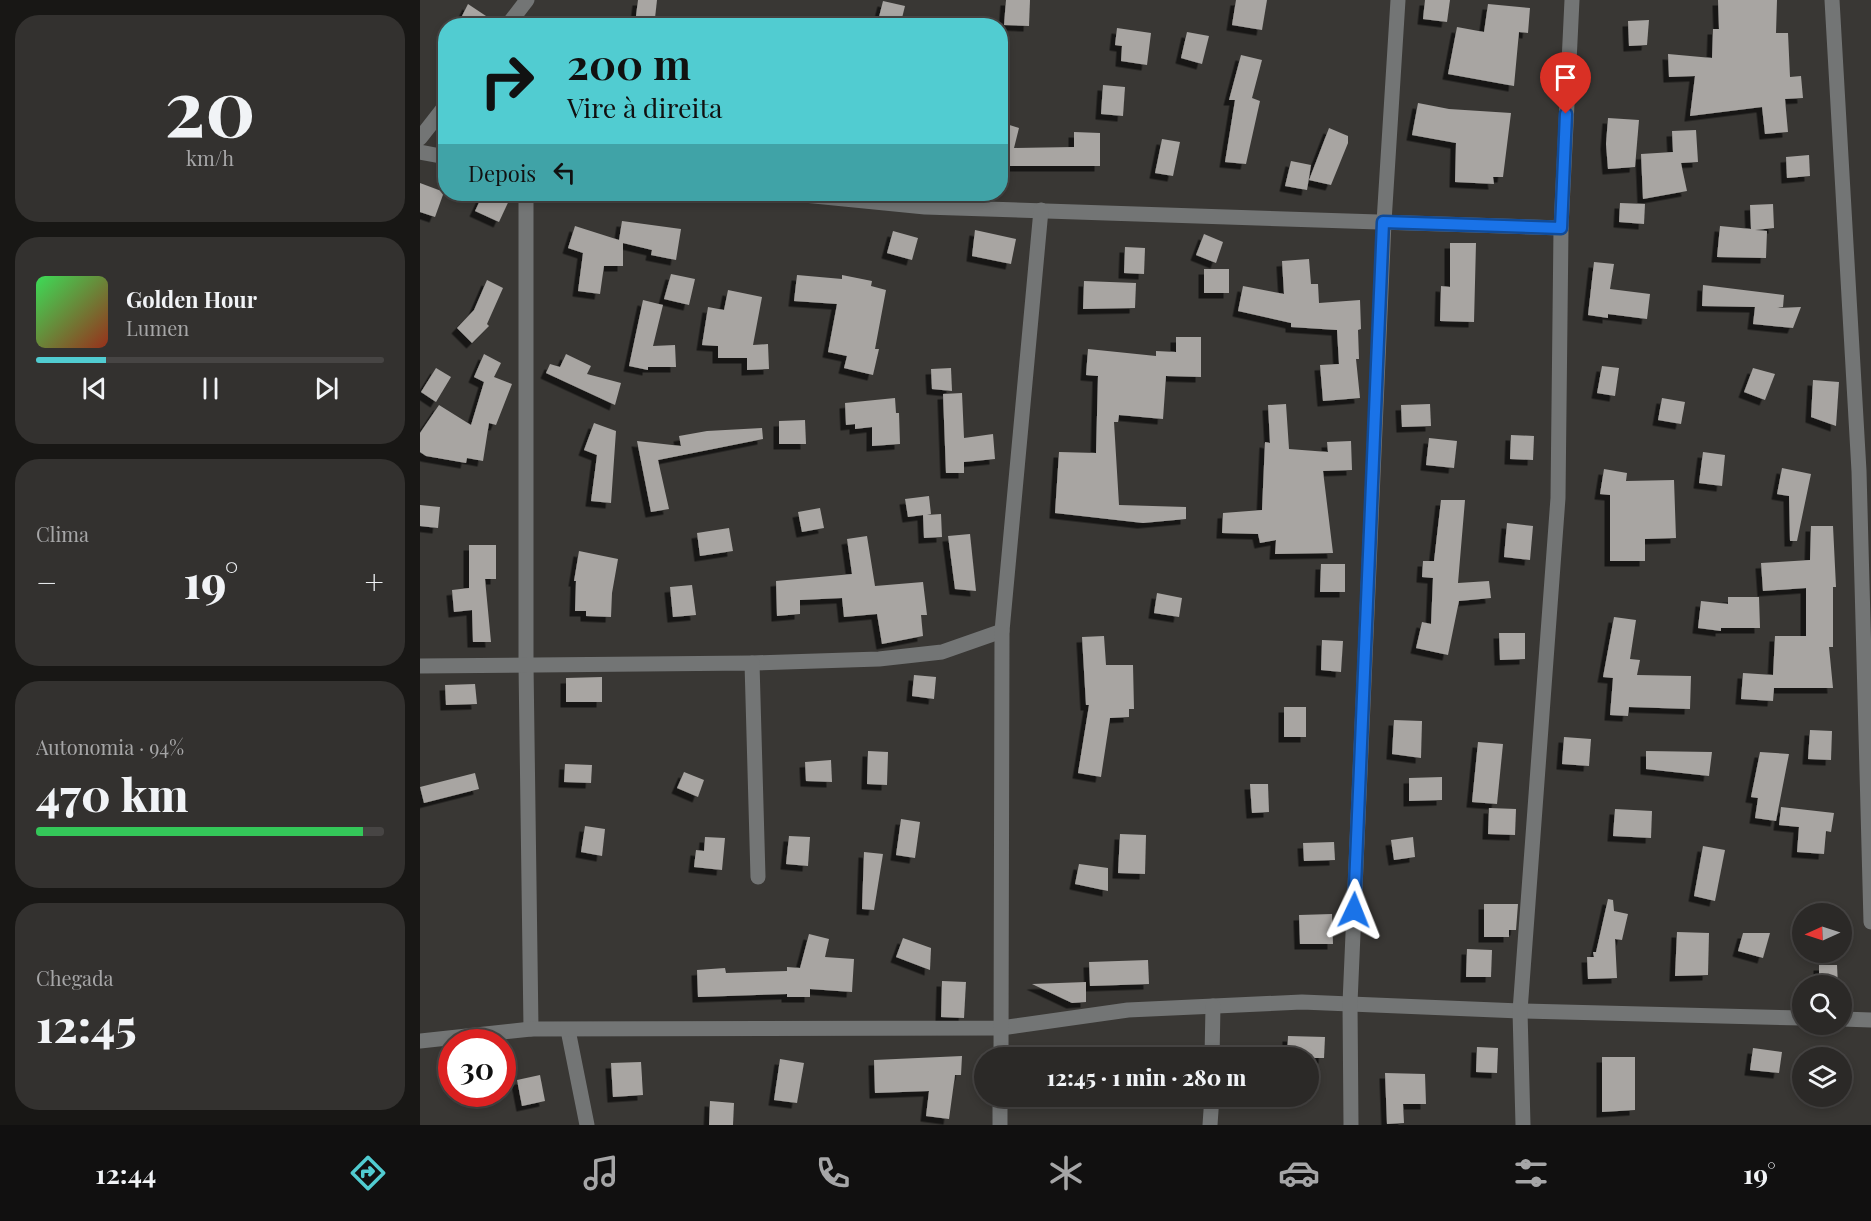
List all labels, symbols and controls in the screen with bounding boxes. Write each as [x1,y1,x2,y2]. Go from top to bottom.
text: 200 m [567,35,691,91]
icon: right [468,42,546,120]
pin [1540,52,1591,114]
text: 20 [164,53,256,157]
icon: arrive [1549,61,1582,94]
text: Vire à direita [567,89,723,125]
text: km/h [186,144,234,171]
icon: left [548,156,581,189]
text: Depois [468,158,536,188]
text: Golden Hour [126,284,257,314]
text: Lumen [126,314,189,341]
icon: previous [78,372,111,405]
icon: pause [194,372,227,405]
icon: next [310,372,343,405]
text: Clima [36,520,89,547]
text: 19° [184,550,238,610]
text: − [36,559,57,603]
text: + [365,559,384,603]
text: Autonomia · 94% [36,733,184,760]
text: 470 km [36,763,189,823]
position arrow [1322,878,1386,942]
north arrow [1792,903,1852,963]
map controls [1792,903,1852,1107]
text: Chegada [36,964,114,991]
button: search [1792,975,1852,1035]
text: 12:45 [36,994,137,1054]
speed limit sign: 30 [438,1029,516,1107]
button: layers [1792,1047,1852,1107]
text: 12:45 · 1 min · 280 m [1047,1062,1246,1092]
icon: directions [347,1152,389,1194]
icon: music [580,1152,622,1194]
icon: phone [812,1152,854,1194]
icon: climate [1045,1152,1087,1194]
icon: car [1278,1152,1320,1194]
icon: filters [1510,1152,1552,1194]
text: 12:44 [95,1155,156,1191]
text: 19° [1743,1155,1776,1191]

